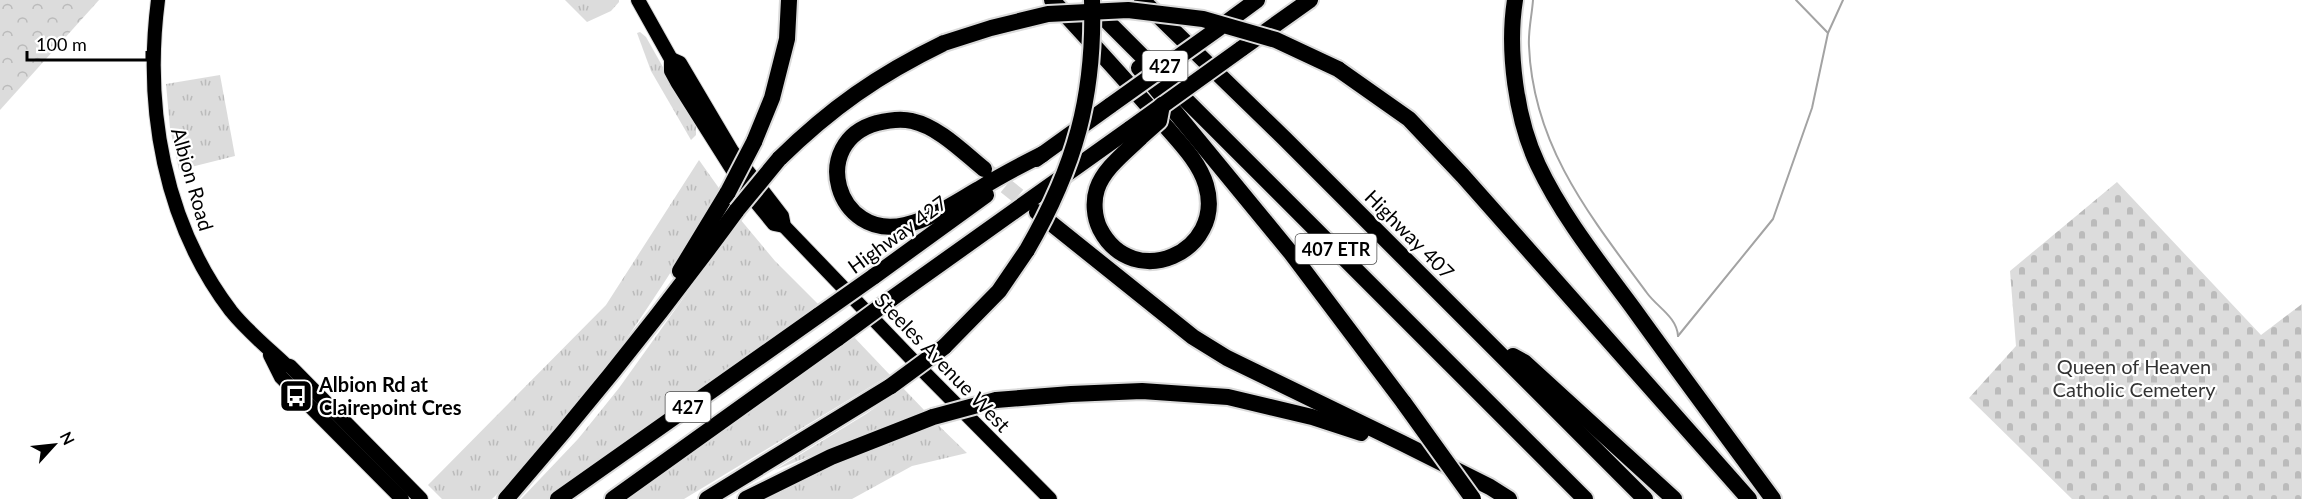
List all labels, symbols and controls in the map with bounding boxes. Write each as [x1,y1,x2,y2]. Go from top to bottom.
scale bar [27,24,147,62]
text: 100 m [36,33,87,55]
road number: 427 [1142,51,1188,81]
street label: Albion Road [167,125,219,233]
street label: Highway 407 [1360,184,1460,284]
street label: Highway 427 [843,190,951,278]
road number: 407 ETR [1296,234,1376,264]
street label: Steeles Avenue West [870,287,1016,437]
park label: Queen of Heaven Catholic Cemetery [2053,354,2216,401]
place label: Albion Rd at Clairepoint Cres [318,372,462,419]
bus stop icon: Albion Rd at Clairepoint Cres [278,378,314,414]
road number: 427 [666,392,710,422]
north arrow [24,415,84,475]
text: N [57,428,79,448]

